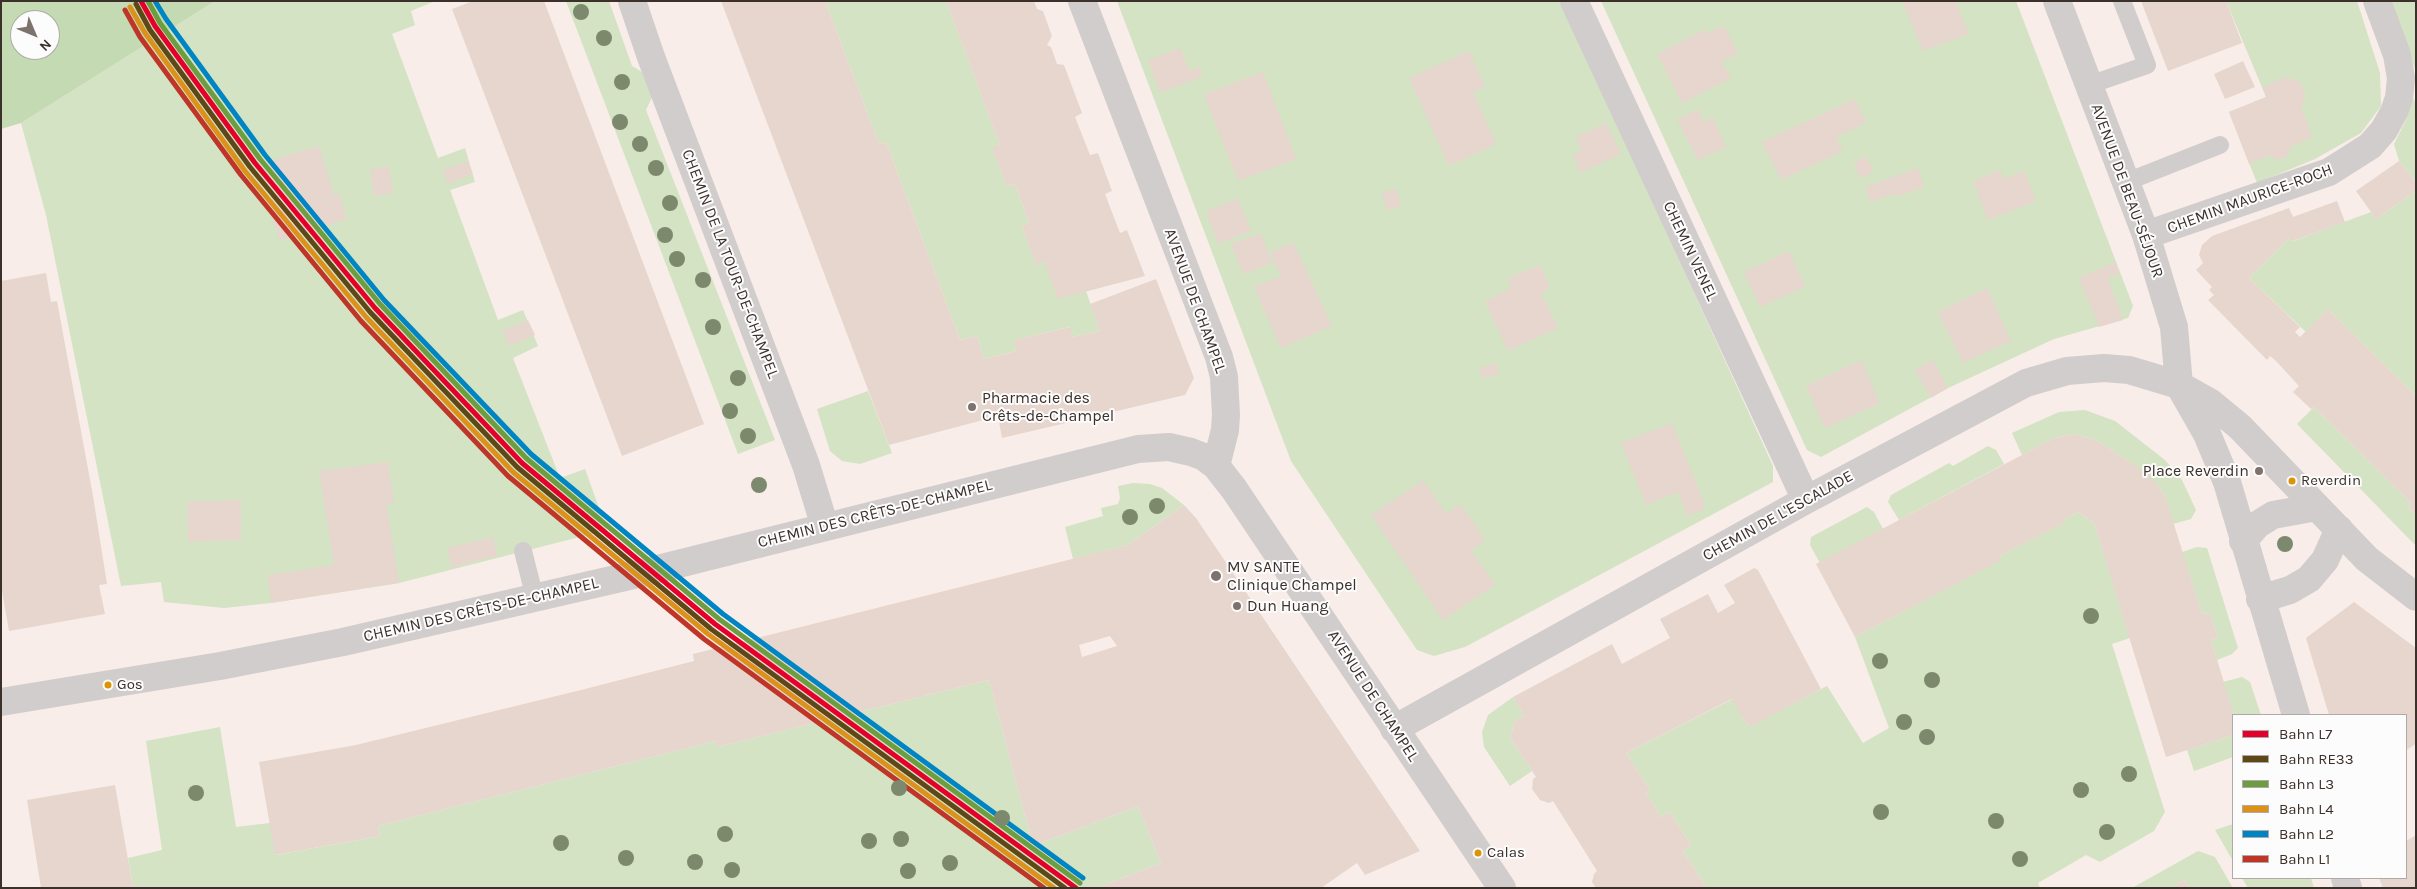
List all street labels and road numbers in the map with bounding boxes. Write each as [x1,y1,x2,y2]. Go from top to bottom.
street label: AVENUE DE BEAU-SÉJOUR [2086,101,2168,281]
street label: CHEMIN DE LA TOUR-DE-CHAMPEL [677,147,783,381]
street label: CHEMIN MAURICE-ROCH [2165,160,2335,238]
street label: CHEMIN VENEL [1659,198,1721,304]
street label: AVENUE DE CHAMPEL [1160,226,1230,376]
street label: CHEMIN DE L'ESCALADE [1699,467,1857,565]
street label: CHEMIN DES CRÊTS-DE-CHAMPEL [756,476,994,552]
street label: CHEMIN DES CRÊTS-DE-CHAMPEL [362,574,600,646]
street label: AVENUE DE CHAMPEL [1323,627,1423,765]

